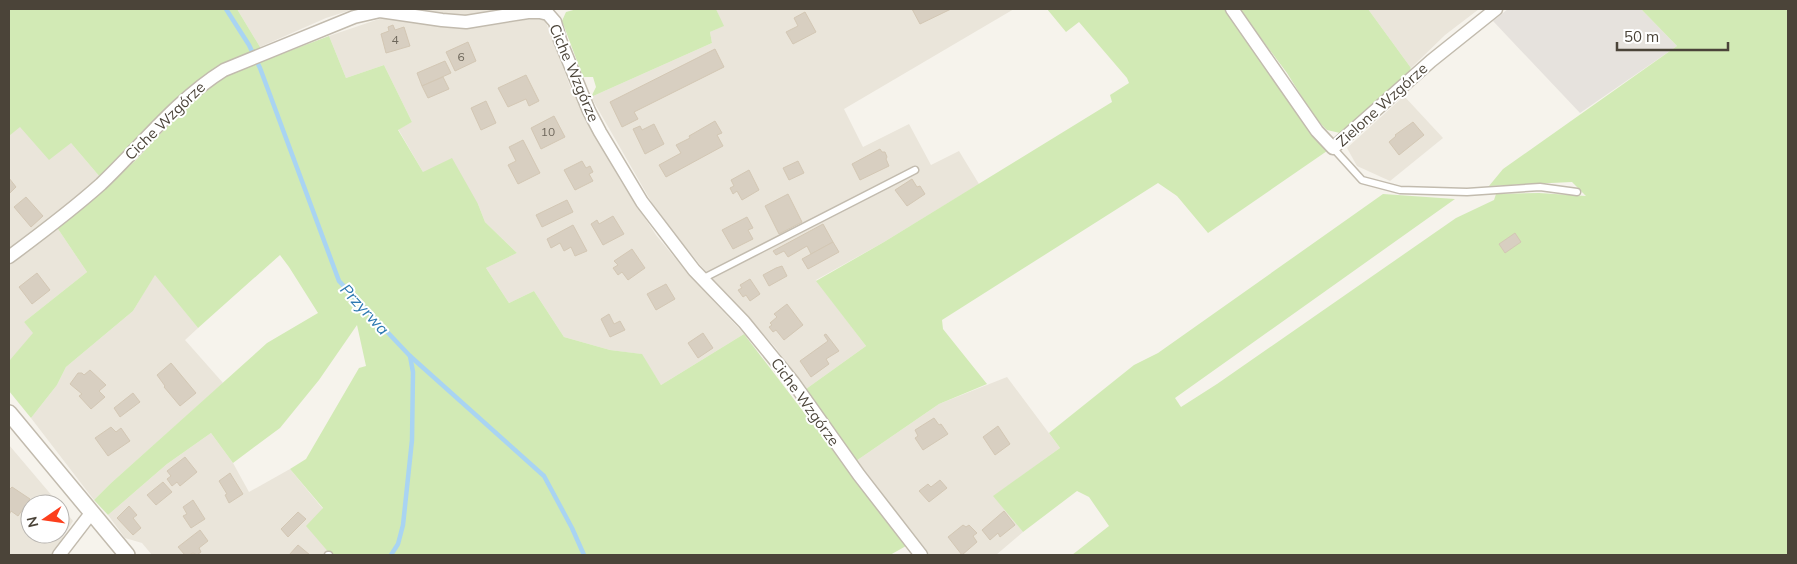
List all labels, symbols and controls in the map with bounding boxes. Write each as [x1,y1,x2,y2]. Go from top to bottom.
scale bar [1617,20,1728,52]
street label: Ciche Wzgórze [545,21,604,125]
text: 50 m [1624,27,1659,46]
house number: 4 [391,32,399,47]
house number: 6 [457,49,465,64]
street label: Zielone Wzgórze [1332,59,1431,151]
street label: Ciche Wzgórze [120,78,209,164]
house number: 10 [541,124,555,139]
water label: Przyrwa [336,279,394,339]
street label: Ciche Wzgórze [767,354,844,450]
north arrow [20,494,70,544]
text: N [22,515,42,529]

